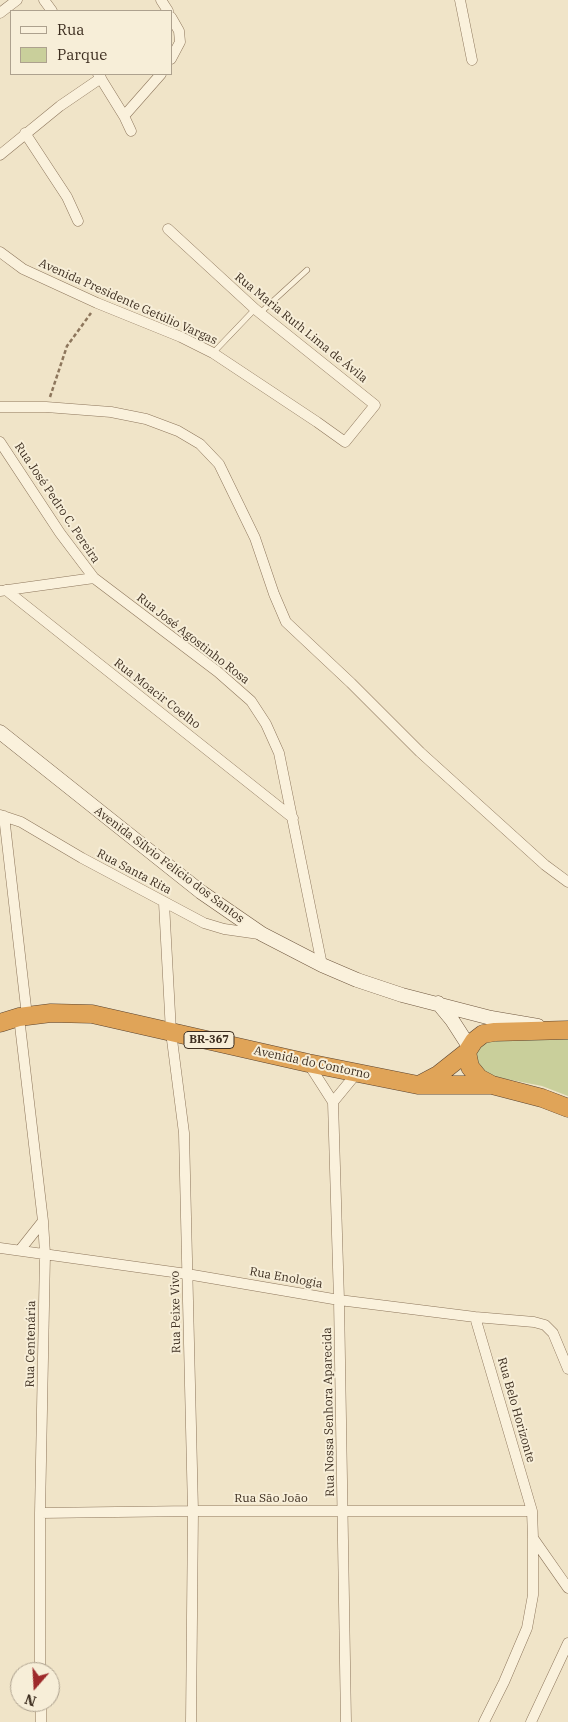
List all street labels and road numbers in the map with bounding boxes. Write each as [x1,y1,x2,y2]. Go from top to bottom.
street label: Avenida Presidente Getúlio Vargas [36,256,220,348]
street label: Rua Maria Ruth Lima de Ávila [232,270,370,386]
street label: Rua José Pedro C. Pereira [11,440,103,566]
street label: Rua José Agostinho Rosa [134,591,252,687]
street label: Rua Moacir Coelho [111,656,203,732]
street label: Avenida Sílvio Felício dos Santos [91,804,247,926]
street label: Rua Santa Rita [94,846,174,898]
road number: BR-367 [184,1032,234,1048]
street label: Avenida do Contorno [253,1044,371,1082]
street label: Rua Enologia [248,1264,324,1292]
street label: Rua Peixe Vivo [168,1271,184,1353]
street label: Rua Centenária [23,1300,39,1388]
street label: Rua Nossa Senhora Aparecida [320,1327,338,1497]
street label: Rua Belo Horizonte [494,1356,538,1464]
street label: Rua São João [234,1492,308,1506]

